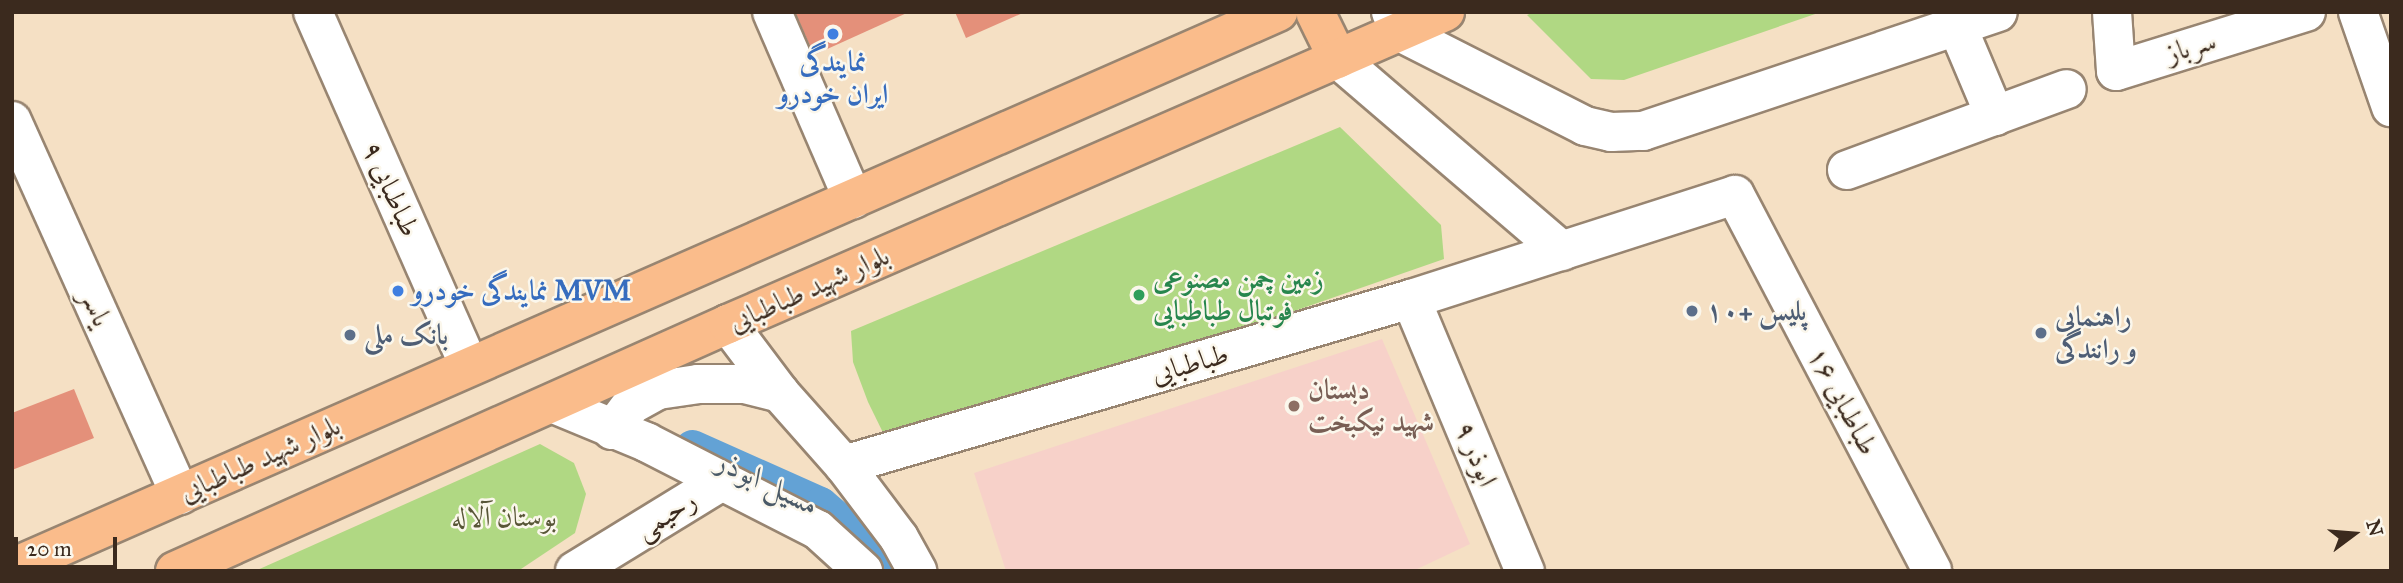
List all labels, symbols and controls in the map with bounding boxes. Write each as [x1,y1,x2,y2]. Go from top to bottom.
street label: سرباز [2162,24,2220,70]
marker: نمایندگی ایران خودرو [825,26,841,42]
place label: نمایندگی ایران خودرو [778,45,888,111]
street label: طباطبایی ۹ [355,136,427,242]
street label: بلوار شهید طباطبایی [724,239,894,339]
place label: زمین چمن مصنوعی فوتبال طباطبایی [1153,262,1324,328]
place label: نمایندگی خودرو MVM [412,274,631,308]
marker: نمایندگی خودرو MVM [390,283,406,299]
street label: یاسر [73,284,119,332]
marker: زمین چمن مصنوعی فوتبال طباطبایی [1131,287,1147,303]
place label: پلیس +۱۰ [1706,294,1807,328]
place label: راهنمایی و رانندگی [2055,300,2137,366]
marker: پلیس +۱۰ [1684,303,1700,319]
place label: بانک ملی [364,318,448,352]
marker: راهنمایی و رانندگی [2033,325,2049,341]
marker: بانک ملی [342,327,358,343]
street label: طباطبایی [1147,337,1233,391]
street label: طباطبایی ۱۶ [1801,341,1885,461]
place label: دبستان شهید نیکبخت [1308,373,1434,439]
marker: دبستان شهید نیکبخت [1286,398,1302,414]
street label: بلوار شهید طباطبایی [175,409,345,509]
street label: ابوذر ۹ [1447,416,1505,492]
water label: مسیل ابوذر [711,443,825,523]
street label: رحیمی [629,483,703,547]
north arrow [2319,499,2389,569]
park label: بوستان آلاله [451,500,557,534]
text: N [2361,517,2388,539]
scale bar [18,524,121,568]
text: 20 m [27,536,72,562]

